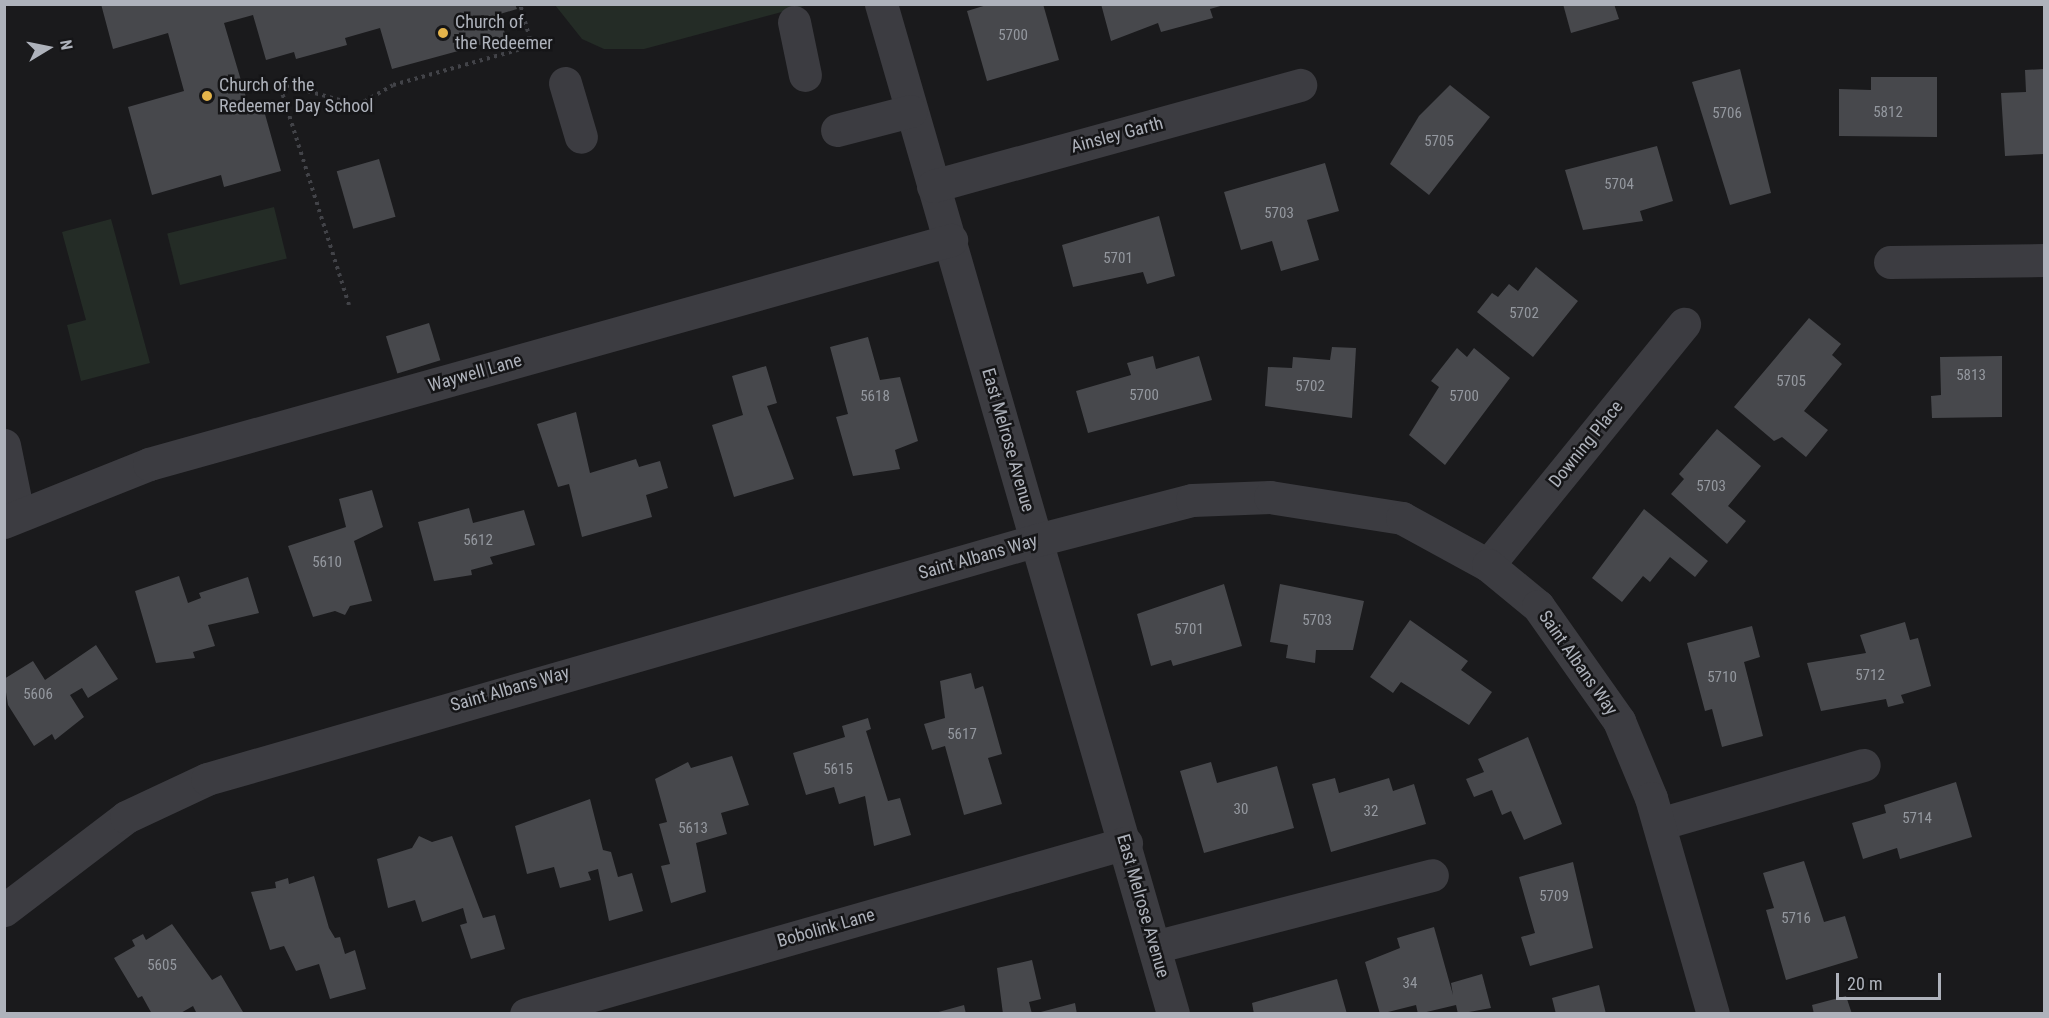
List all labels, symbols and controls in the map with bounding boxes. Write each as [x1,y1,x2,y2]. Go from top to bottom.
place label: Church of the Redeemer [455,12,553,54]
north arrow [18,18,78,78]
marker: Church of the Redeemer [436,26,450,40]
house number: 5700 [998,27,1028,45]
text: N [56,38,76,51]
place label: Church of the Redeemer Day School [219,75,373,118]
marker: Church of the Redeemer Day School [200,89,214,103]
house number: 5812 [1873,104,1903,122]
house number: 5706 [1712,105,1742,123]
street label: Ainsley Garth [1068,112,1166,158]
house number: 5705 [1424,133,1454,151]
house number: 5704 [1604,176,1634,194]
house number: 5703 [1264,205,1294,223]
house number: 5701 [1103,250,1133,268]
house number: 5702 [1509,305,1539,323]
street label: Waywell Lane [426,349,524,397]
street label: East Melrose Avenue [977,366,1039,514]
house number: 5813 [1956,367,1986,385]
house number: 5705 [1776,373,1806,391]
house number: 5702 [1295,378,1325,396]
house number: 5700 [1129,387,1159,405]
house number: 5618 [860,388,890,406]
house number: 5700 [1449,388,1479,406]
street label: Downing Place [1545,396,1627,492]
house number: 5703 [1696,478,1726,496]
street label: Saint Albans Way [916,530,1040,584]
house number: 5612 [463,532,493,550]
house number: 5610 [312,554,342,572]
street label: Saint Albans Way [1534,607,1622,719]
house number: 5703 [1302,612,1332,630]
house number: 5701 [1174,621,1204,639]
street label: Saint Albans Way [448,662,572,716]
house number: 5712 [1855,667,1885,685]
house number: 5710 [1707,669,1737,687]
house number: 5606 [23,686,53,704]
house number: 5617 [947,726,977,744]
house number: 5615 [823,761,853,779]
house number: 30 [1234,801,1248,819]
house number: 32 [1364,803,1378,821]
house number: 5714 [1902,810,1932,828]
house number: 5613 [678,820,708,838]
street label: East Melrose Avenue [1112,832,1174,980]
house number: 5709 [1539,888,1569,906]
street label: Bobolink Lane [775,904,877,952]
house number: 5716 [1781,910,1811,928]
house number: 5605 [147,957,177,975]
scale bar [1839,961,1944,999]
text: 20 m [1847,973,1882,994]
house number: 34 [1403,975,1417,993]

